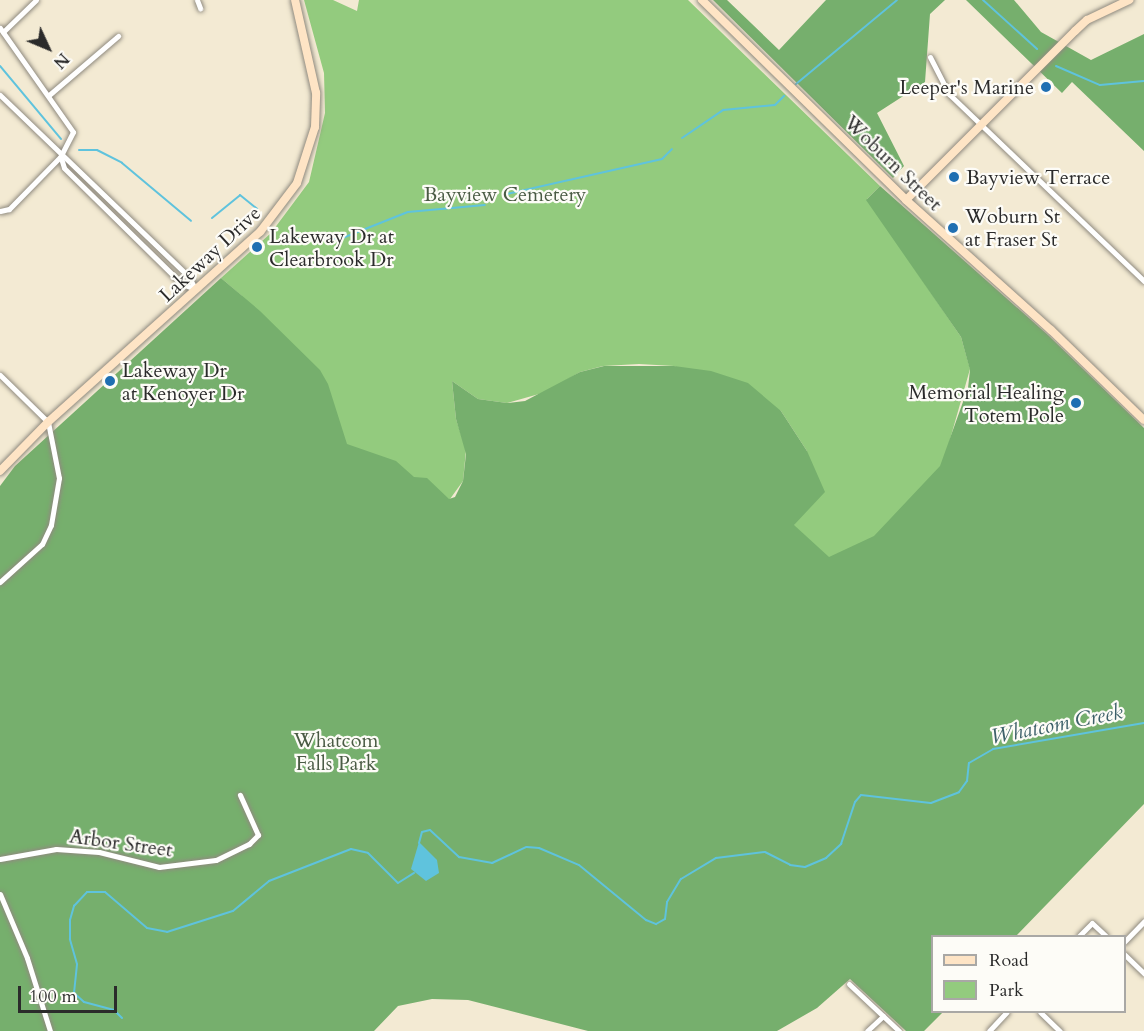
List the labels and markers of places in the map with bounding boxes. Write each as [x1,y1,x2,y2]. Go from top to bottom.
place label: Leeper's Marine [899,75,1034,99]
marker: Leeper's Marine [1039,80,1053,94]
place label: Bayview Terrace [966,165,1110,189]
marker: Bayview Terrace [947,170,961,184]
place label: Woburn St at Fraser St [965,204,1060,251]
marker: Woburn St at Fraser St [946,221,960,235]
place label: Lakeway Dr at Clearbrook Dr [269,224,394,271]
marker: Lakeway Dr at Clearbrook Dr [250,240,264,254]
place label: Lakeway Dr at Kenoyer Dr [122,358,244,405]
marker: Lakeway Dr at Kenoyer Dr [103,374,117,388]
place label: Memorial Healing Totem Pole [909,380,1064,427]
marker: Memorial Healing Totem Pole [1069,396,1083,410]

